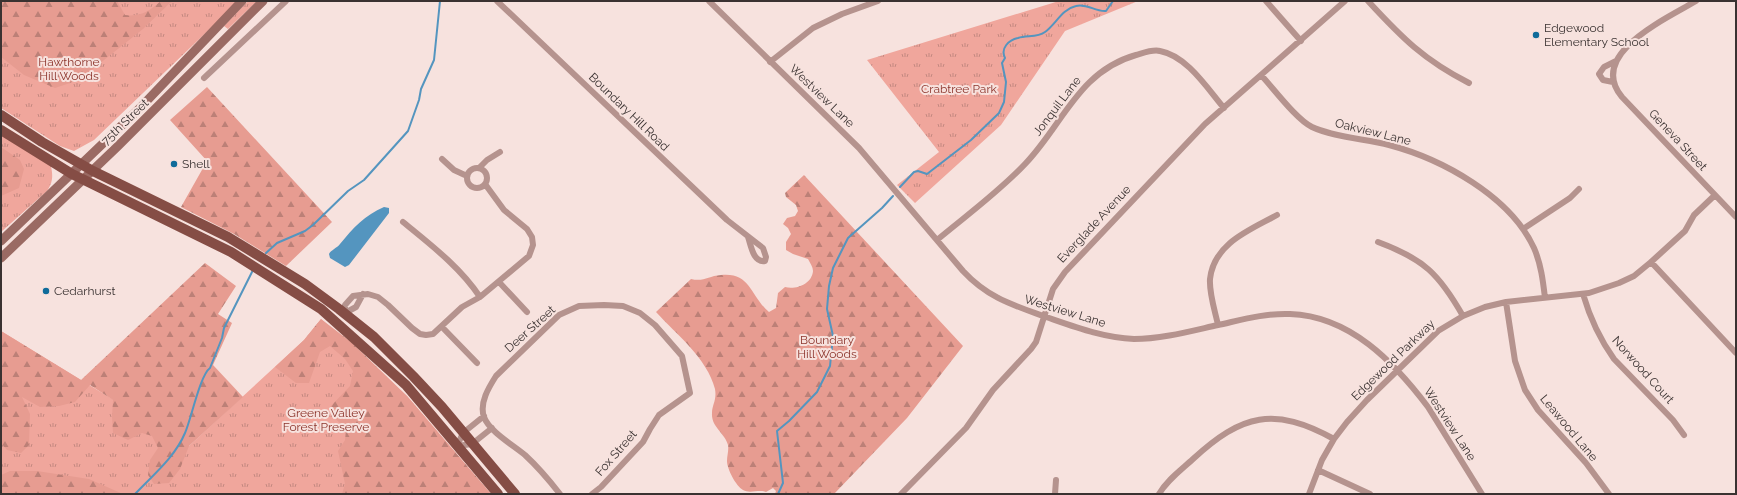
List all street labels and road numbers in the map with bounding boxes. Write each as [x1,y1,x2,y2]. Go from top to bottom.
street label: Westview Lane [787,62,857,130]
street label: Boundary Hill Road [586,70,672,154]
street label: Jonquil Lane [1030,74,1084,138]
street label: 75th Street [99,96,151,148]
street label: Geneva Street [1646,106,1710,174]
street label: Oakview Lane [1334,116,1412,148]
street label: Everglade Avenue [1054,182,1134,266]
street label: Westview Lane [1023,292,1107,330]
street label: Deer Street [502,303,558,355]
street label: Edgewood Parkway [1349,316,1438,403]
street label: Norwood Court [1609,334,1677,406]
street label: Westview Lane [1421,385,1479,463]
street label: Leawood Lane [1537,392,1601,464]
street label: Fox Street [592,427,640,479]

